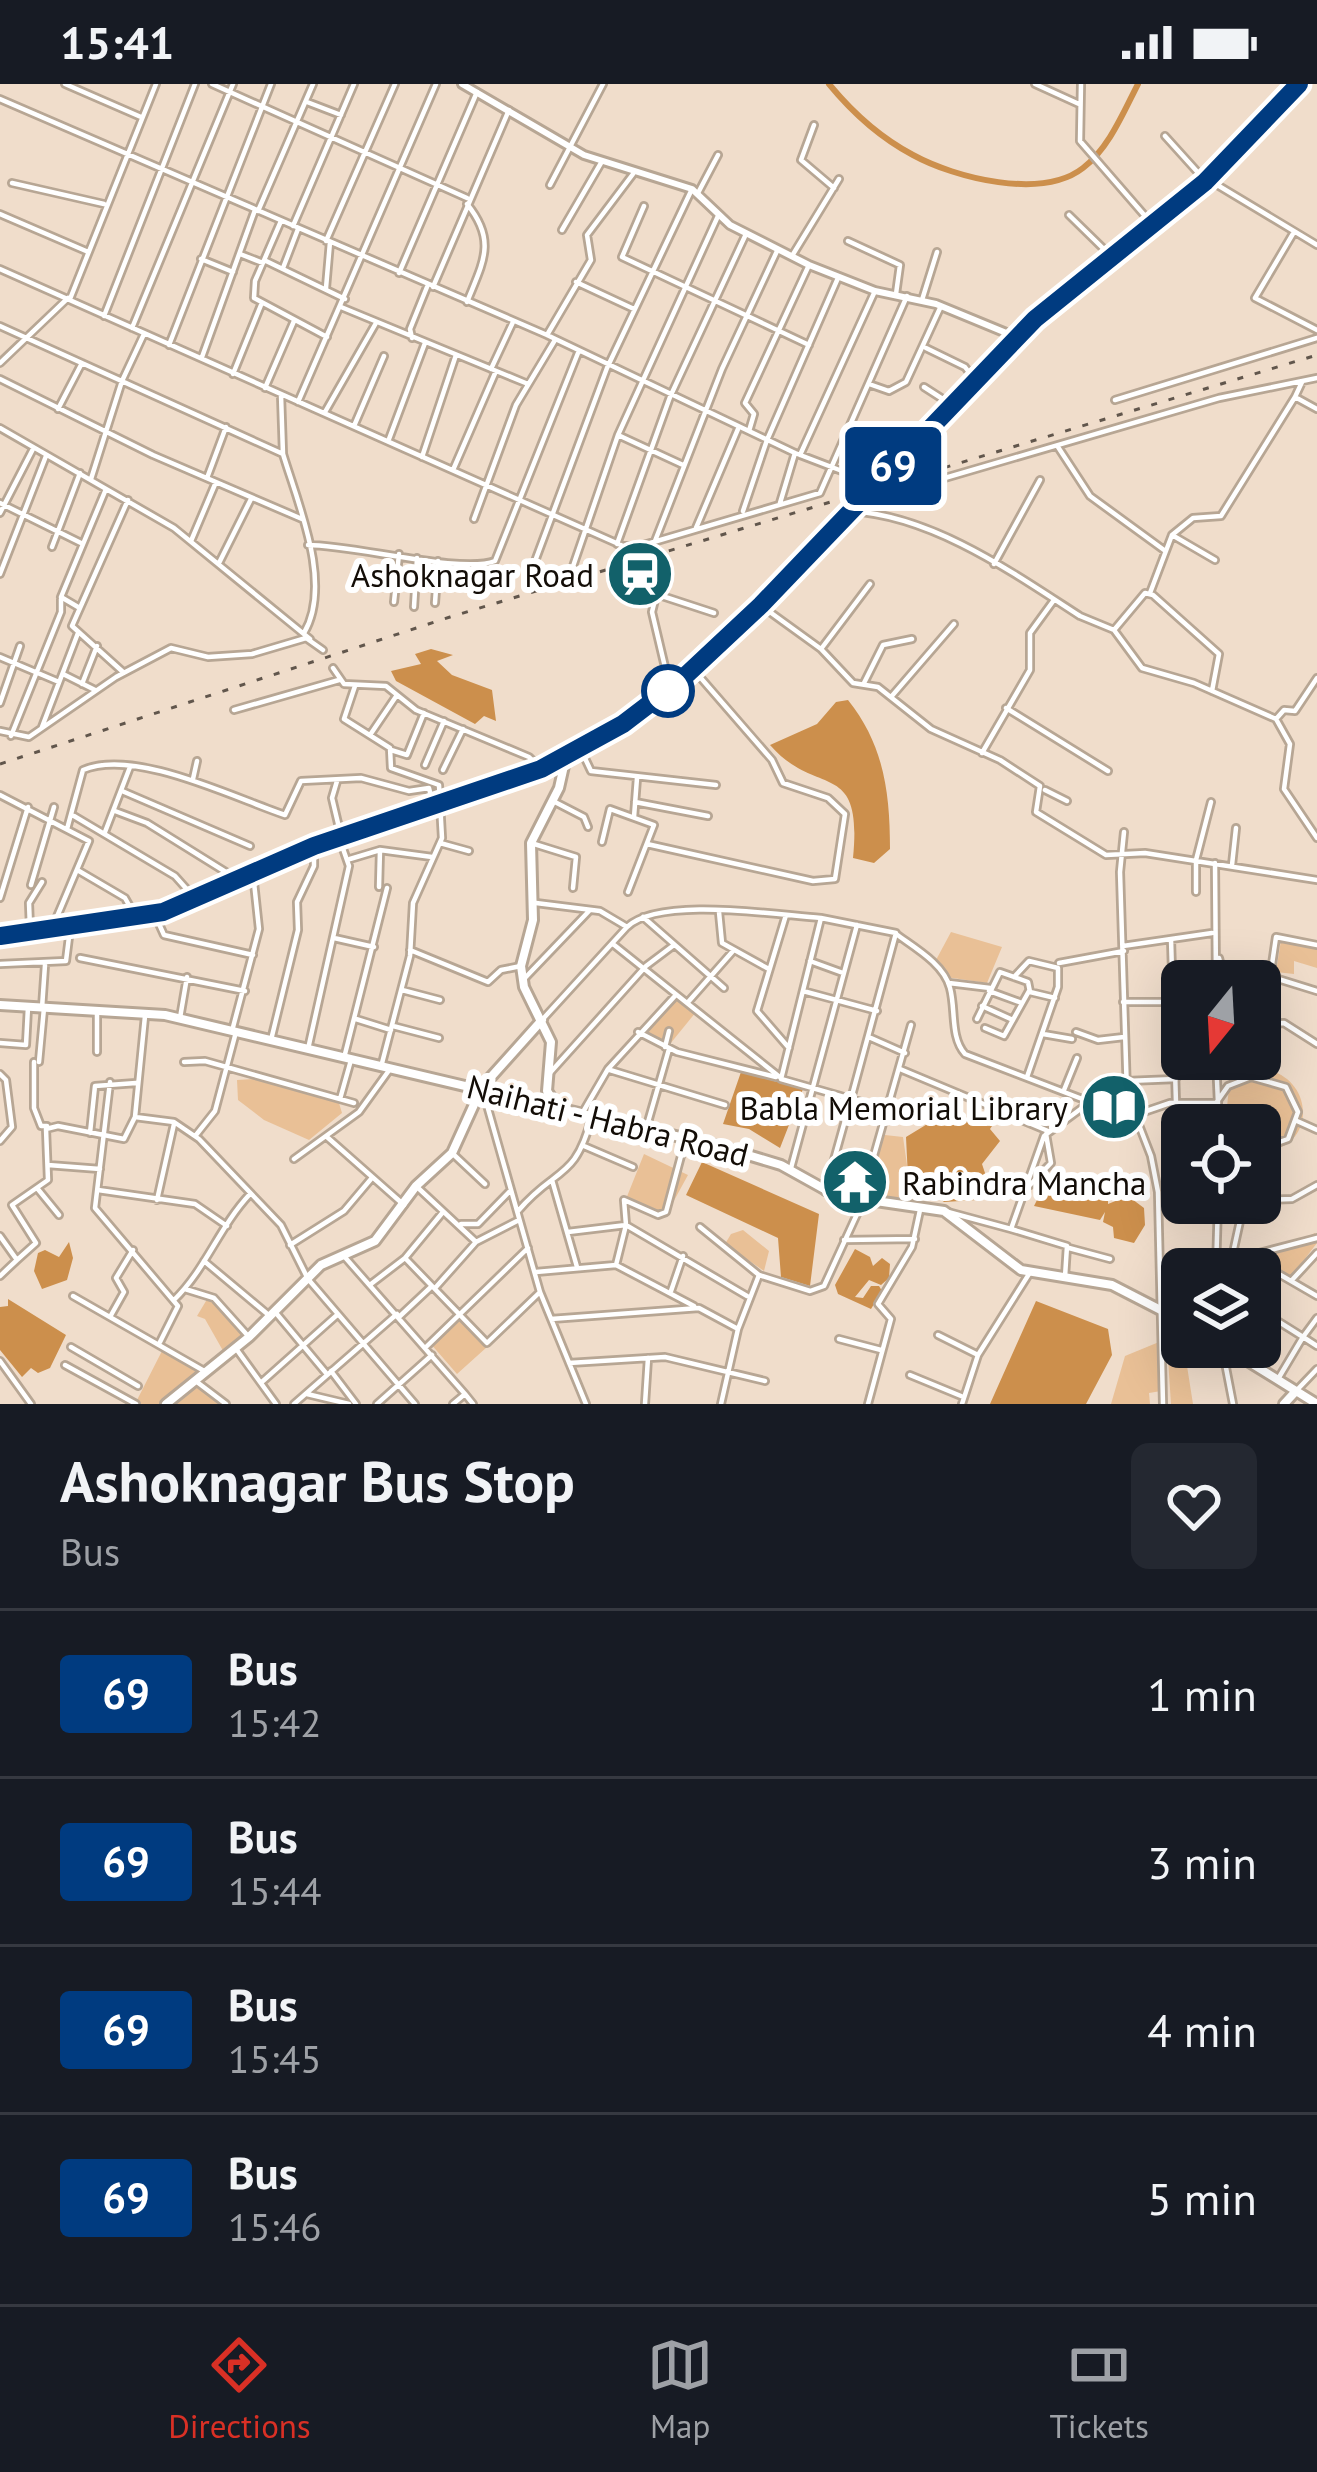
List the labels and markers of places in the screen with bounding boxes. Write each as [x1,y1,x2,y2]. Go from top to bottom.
station icon: Ashoknagar Road [605,539,675,609]
place label: Ashoknagar Road [351,553,594,596]
unlabelled marker [643,666,693,716]
library icon: Babla Memorial Library [1079,1072,1149,1142]
place label: Babla Memorial Library [740,1086,1069,1129]
temple icon: Rabindra Mancha [820,1147,890,1217]
place label: Rabindra Mancha [902,1161,1146,1204]

